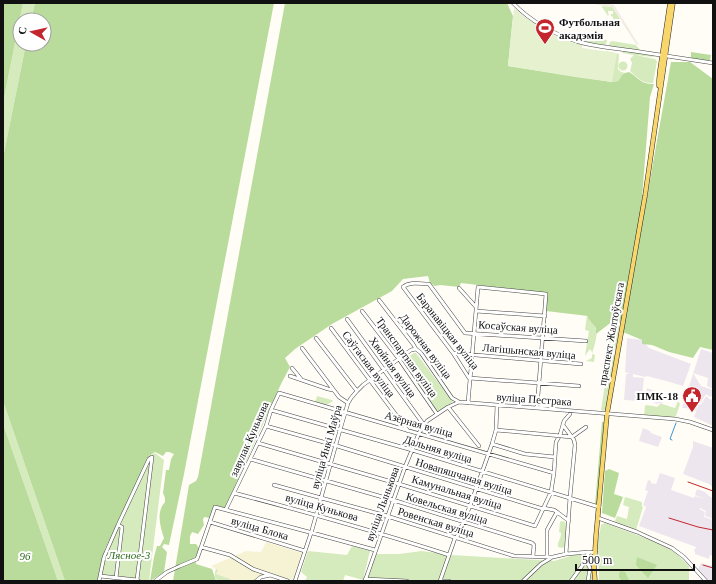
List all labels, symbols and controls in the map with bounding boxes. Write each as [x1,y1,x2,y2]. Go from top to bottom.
north arrow [12,12,52,52]
place label: Футбольная акадэмія [559,16,620,41]
sports icon: Футбольная акадэмія [534,17,556,45]
text: С [16,26,29,35]
street label: праспект Жалтоўскага [596,281,626,387]
street label: Баранавіцкая вуліца [414,290,482,372]
street label: Дарожная вуліца [398,311,454,381]
street label: Транспартная вуліца [374,315,440,399]
street label: Косаўская вуліца [478,318,558,336]
street label: Саўгасная вуліца [340,329,398,400]
street label: Хвойная вуліца [367,334,419,400]
street label: Лагішынская вуліца [482,341,576,361]
public building icon: ПМК-18 [681,385,703,413]
street label: вуліца Пестрака [496,390,572,408]
place label: ПМК-18 [636,390,678,402]
street label: завулак Кунькова [227,400,271,478]
street label: вуліца Янкі Маўра [308,404,344,490]
street label: Азёрная вуліца [384,409,455,440]
street label: Дальняя вуліца [402,433,474,465]
street label: Новапяшчаная вуліца [414,456,514,497]
street label: вуліца Лынькова [363,465,401,543]
street label: Камунальная вуліца [410,473,504,511]
street label: Ковельская вуліца [405,490,489,526]
street label: вуліца Кунькова [284,491,360,523]
street label: Ровенская вуліца [396,505,476,539]
street label: вуліца Блока [230,514,290,542]
scale bar [576,546,694,572]
park label: Лясное-3 [107,549,151,561]
park label: 96 [20,550,31,562]
text: 500 m [582,553,613,567]

